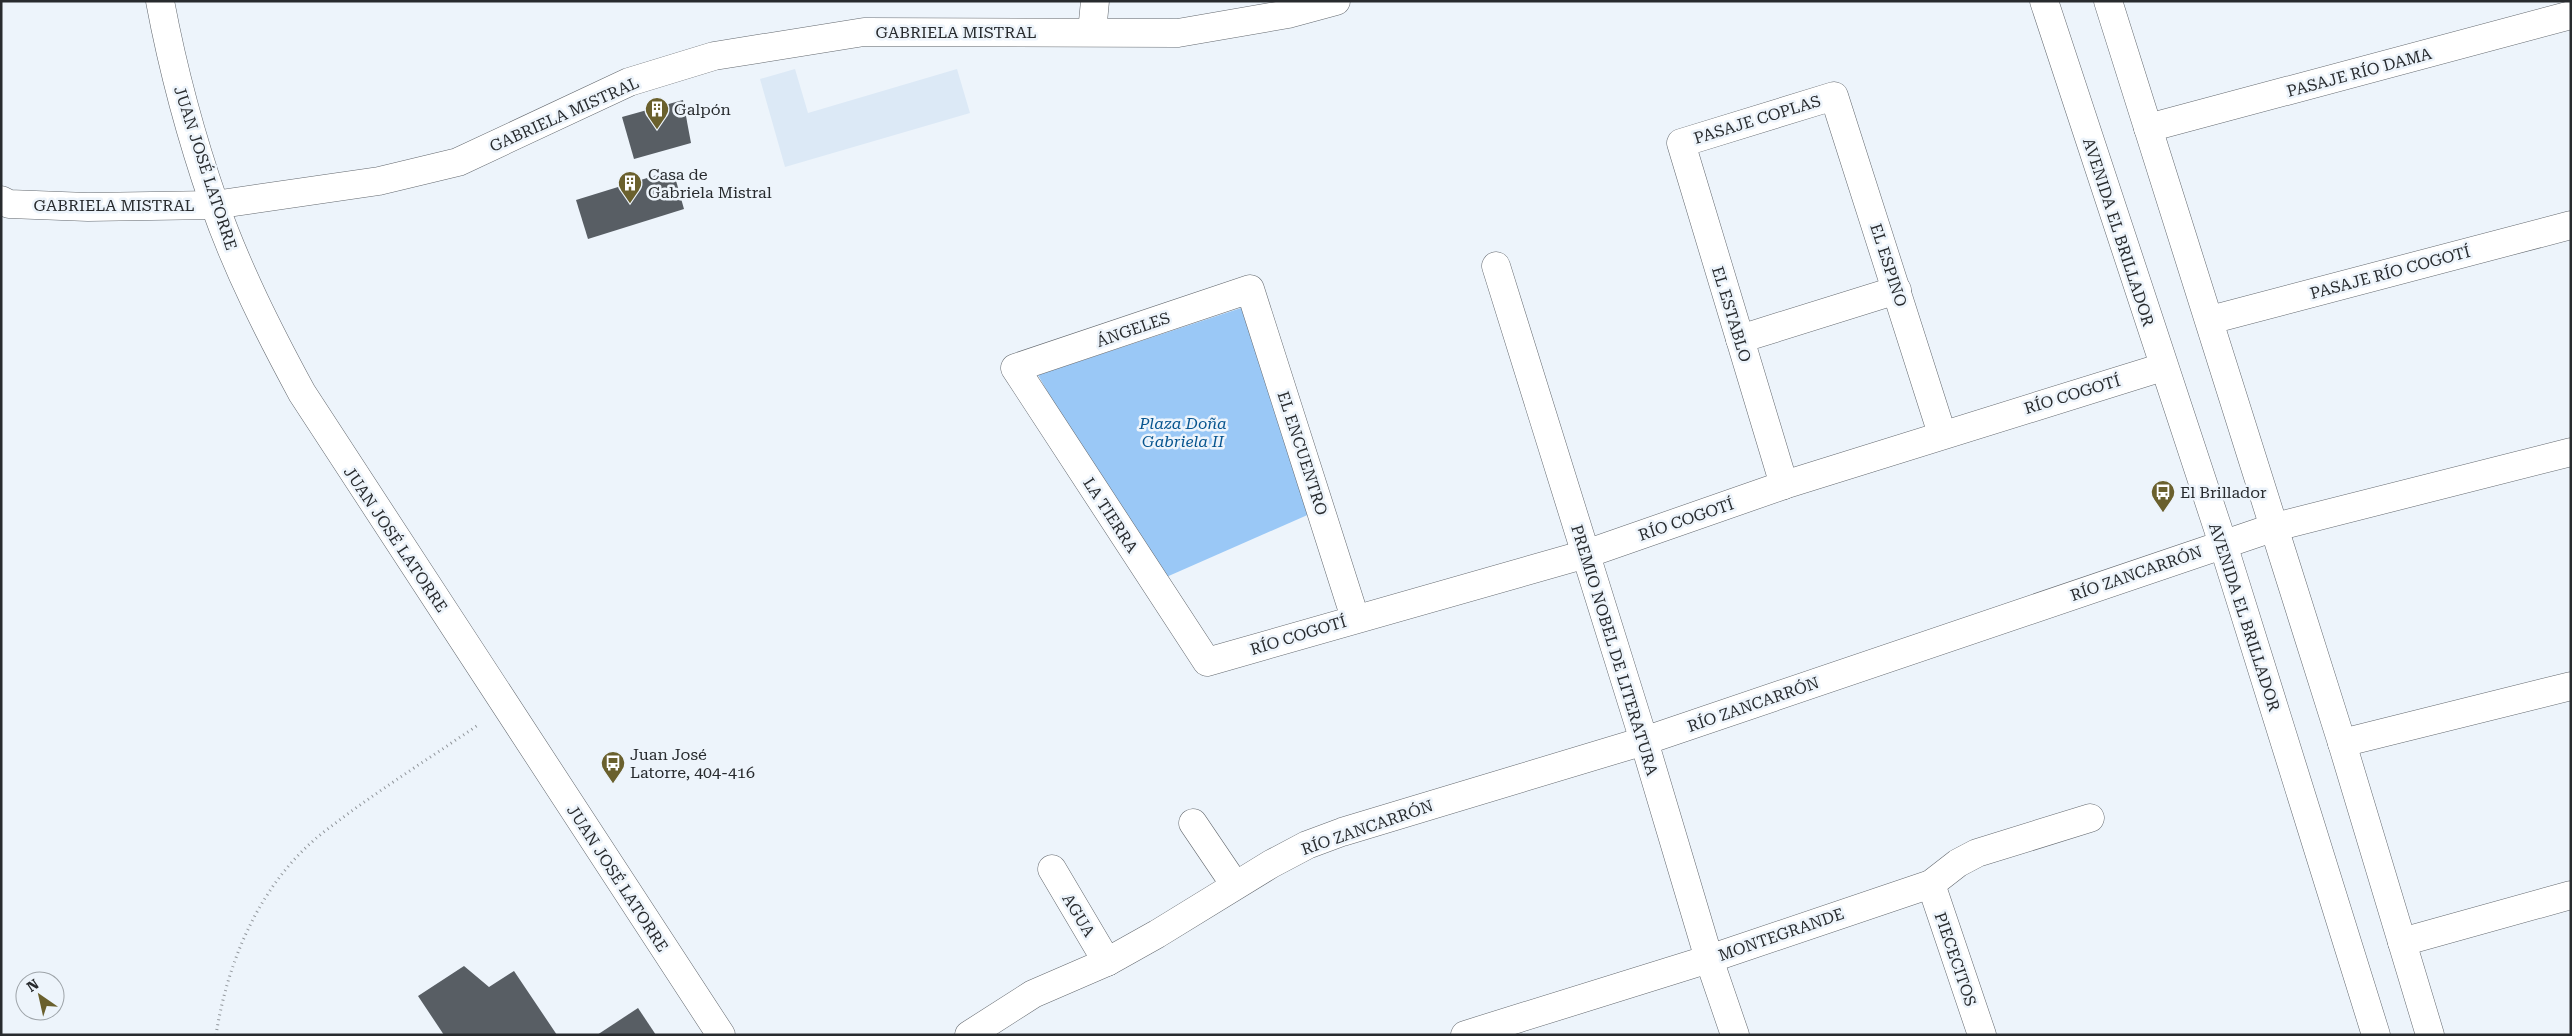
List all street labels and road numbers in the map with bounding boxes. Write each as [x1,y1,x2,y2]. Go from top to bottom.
street label: GABRIELA MISTRAL [875,23,1037,42]
street label: PASAJE RÍO DAMA [2285,44,2434,101]
street label: GABRIELA MISTRAL [487,73,642,156]
street label: JUAN JOSÉ LATORRE [170,84,241,253]
street label: PASAJE COPLAS [1691,91,1823,148]
street label: AVENIDA EL BRILLADOR [2079,136,2158,329]
street label: GABRIELA MISTRAL [33,196,195,215]
street label: EL ESPINO [1866,221,1911,309]
street label: PASAJE RÍO COGOTÍ [2308,242,2472,303]
street label: EL ESTABLO [1708,264,1755,364]
street label: ÁNGELES [1094,308,1173,351]
street label: RÍO COGOTÍ [2022,371,2123,418]
street label: EL ENCUENTRO [1274,389,1332,518]
street label: JUAN JOSÉ LATORRE [340,463,451,616]
street label: LA TIERRA [1079,474,1142,557]
street label: RÍO COGOTÍ [1636,494,1736,545]
street label: AVENIDA EL BRILLADOR [2205,521,2284,714]
street label: PREMIO NOBEL DE LITERATURA [1567,522,1662,779]
street label: RÍO ZANCARRÓN [2068,542,2205,605]
street label: RÍO COGOTÍ [1248,612,1349,659]
street label: RÍO ZANCARRÓN [1685,673,1822,736]
street label: RÍO ZANCARRÓN [1299,796,1436,859]
street label: JUAN JOSÉ LATORRE [563,801,672,955]
street label: AGUA [1058,890,1099,941]
street label: MONTEGRANDE [1716,904,1847,965]
street label: PIECECITOS [1931,910,1981,1009]

